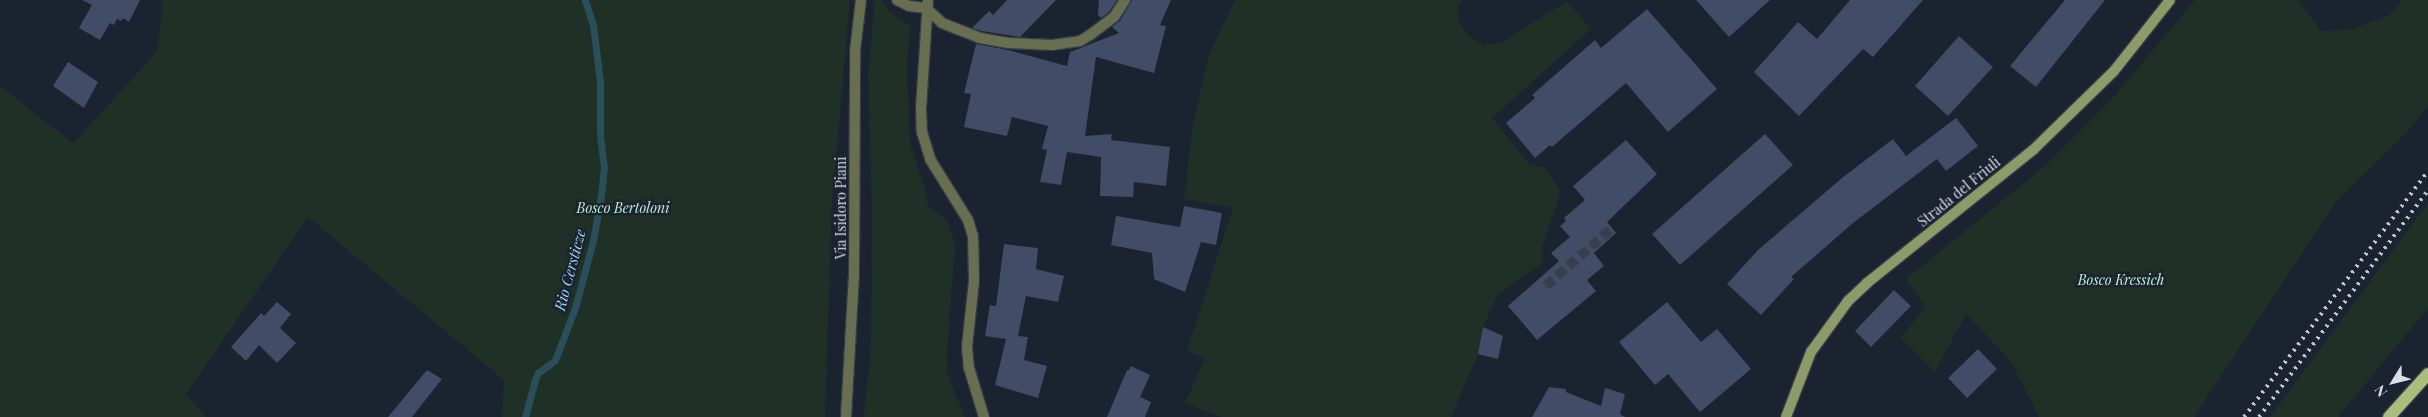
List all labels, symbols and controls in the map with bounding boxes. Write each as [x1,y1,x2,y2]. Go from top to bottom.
street label: Strada del Friuli [1914,154,2004,230]
street label: Via Isidoro Piani [833,157,849,259]
park label: Bosco Bertoloni [577,200,669,216]
water label: Rio Cersticze [551,227,589,313]
park label: Bosco Kressich [2078,272,2164,288]
north arrow [2368,357,2418,407]
text: N [2370,381,2391,401]

